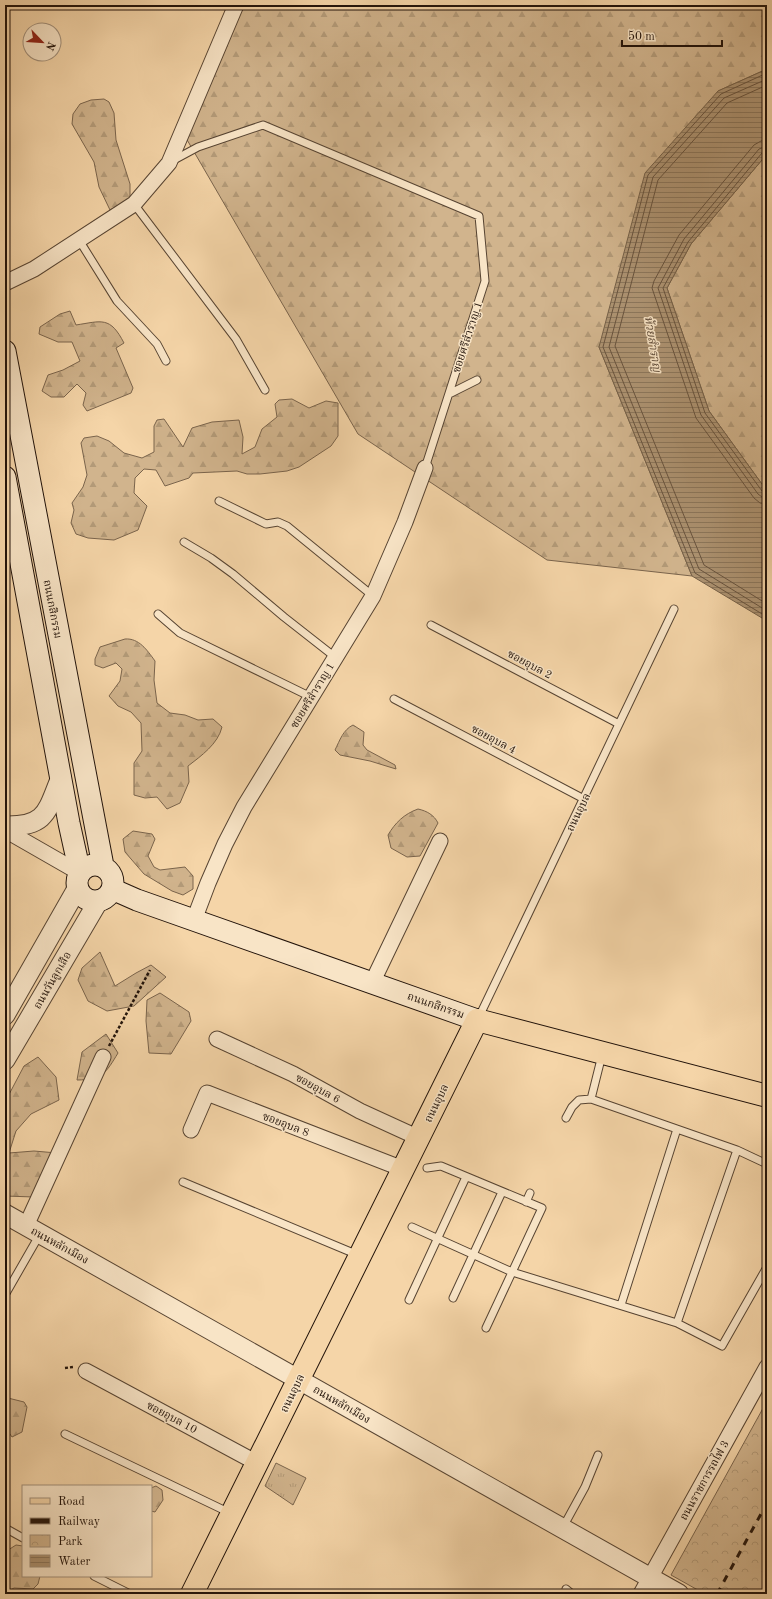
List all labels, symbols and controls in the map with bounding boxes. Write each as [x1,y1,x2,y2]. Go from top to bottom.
north arrow [22,22,62,62]
scale bar [622,22,722,48]
text: 50 m [628,30,655,43]
text: N [43,39,56,52]
street label: ซอยศรีสำราญ 1 [450,300,485,375]
water label: ห้วยสำราญ [642,315,665,374]
street label: ถนนกสิกรรม [40,579,64,640]
street label: ซอยอุบล 2 [505,649,554,683]
street label: ซอยศรีสำราญ 1 [288,660,337,730]
street label: ซอยอุบล 4 [469,724,518,758]
street label: ถนนอุบล [565,792,594,834]
street label: ถนนวันลูกเสือ [31,949,74,1011]
street label: ถนนกสิกรรม [406,991,466,1021]
street label: ซอยอุบล 6 [293,1073,341,1107]
street label: ถนนอุบล [423,1083,452,1125]
street label: ซอยอุบล 8 [260,1111,310,1140]
street label: ถนนหลักเมือง [28,1224,91,1267]
street label: ถนนอุบล [279,1373,308,1415]
street label: ถนนหลักเมือง [311,1383,373,1426]
street label: ซอยอุบล 10 [144,1400,198,1437]
street label: ถนนราชการรถไฟ 3 [676,1437,732,1523]
legend [22,1485,152,1577]
text: Road [58,1496,85,1508]
text: Railway [58,1516,101,1528]
text: Park [58,1536,83,1548]
text: Water [58,1556,91,1568]

